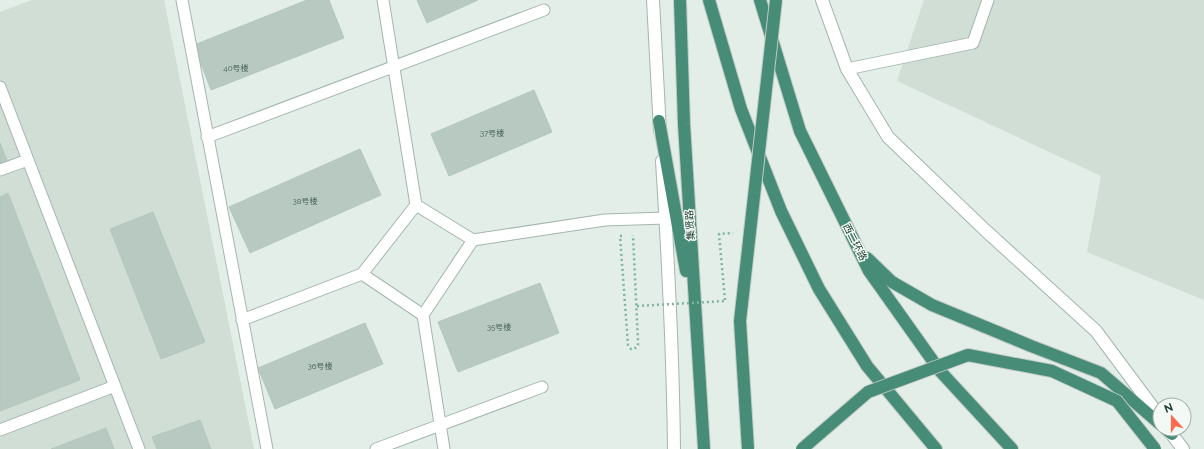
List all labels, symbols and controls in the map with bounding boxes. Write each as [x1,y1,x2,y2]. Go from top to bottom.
house number: 40号楼 [223,63,249,73]
house number: 37号楼 [480,128,504,138]
house number: 38号楼 [292,196,318,206]
street label: 集贤路 [683,210,697,240]
street label: 西二环路 [841,222,869,262]
house number: 35号楼 [487,322,511,332]
house number: 36号楼 [307,361,333,371]
north arrow [1152,397,1192,437]
text: N [1162,401,1175,416]

